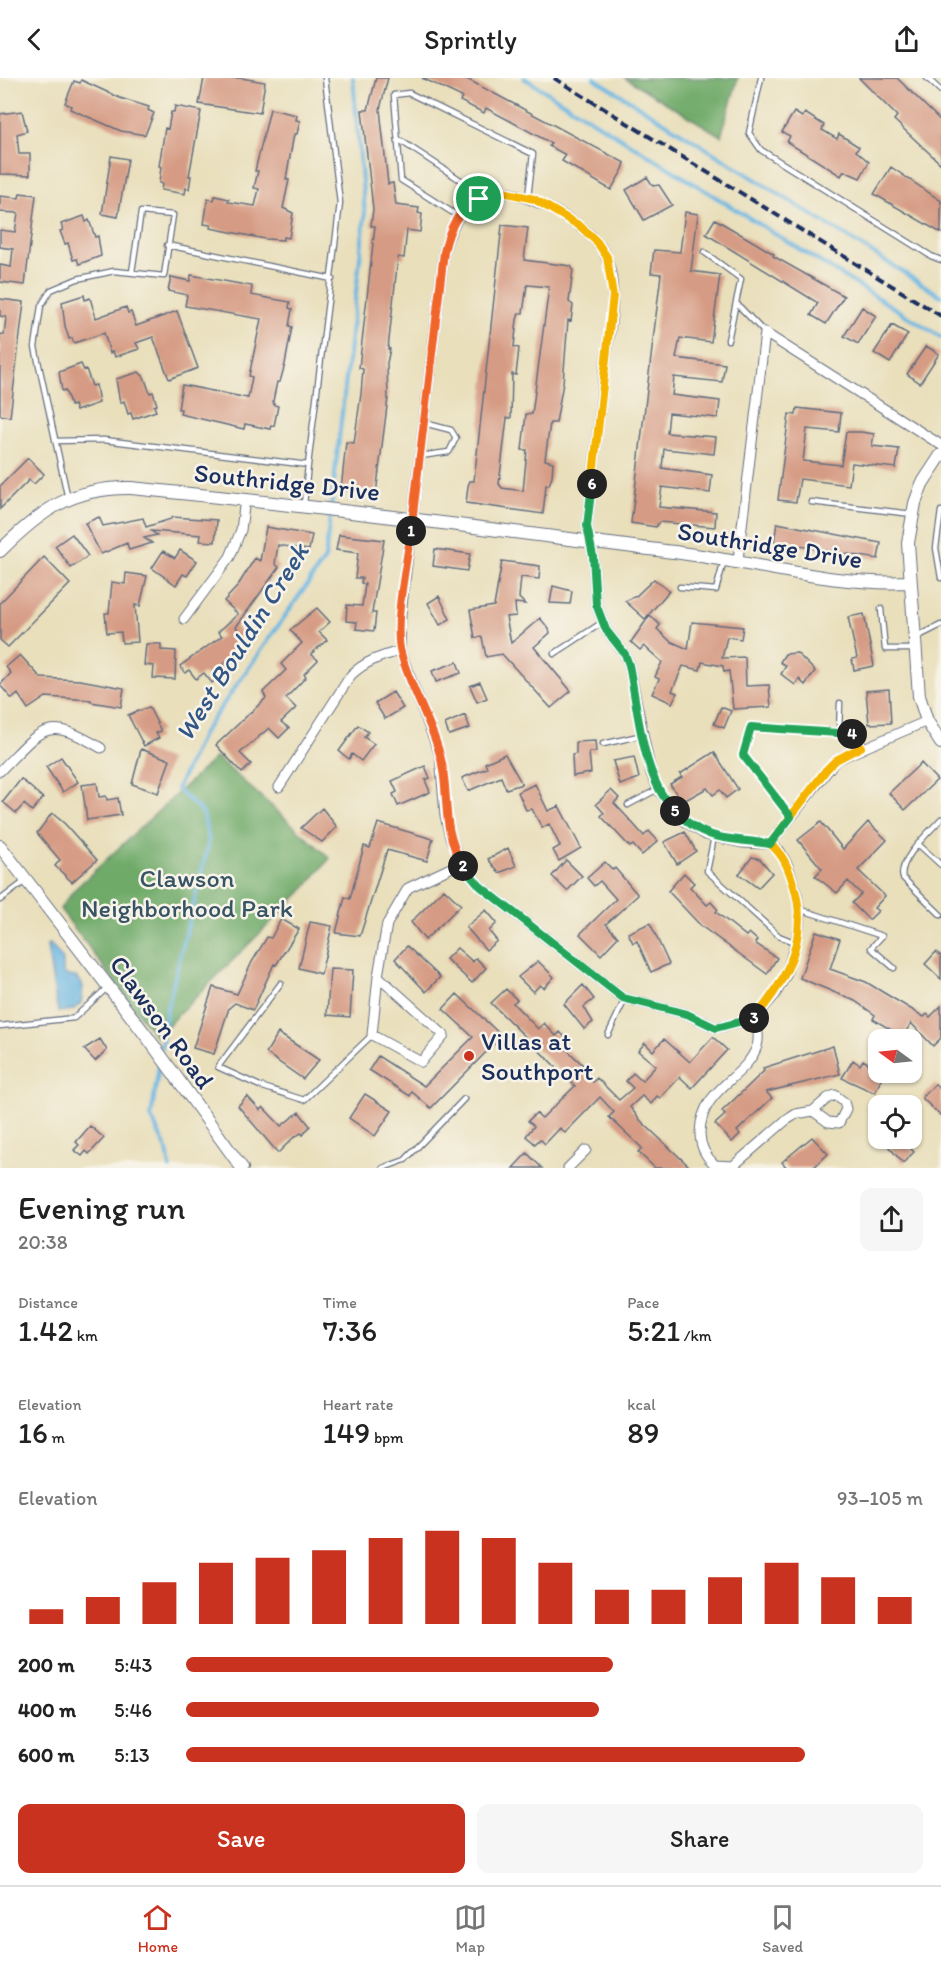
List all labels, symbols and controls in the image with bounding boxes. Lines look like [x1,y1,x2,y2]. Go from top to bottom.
icon: back [18,23,51,56]
text: Sprintly [424,23,517,56]
icon: share [890,23,923,56]
pin [453,173,504,224]
icon: arrive [462,182,495,215]
street label: Southridge Drive [192,456,382,508]
pin: 6 [577,469,607,499]
text: 6 [588,474,596,493]
street label: Southridge Drive [675,515,865,575]
pin: 1 [396,516,426,546]
text: 1 [407,521,415,540]
water label: West Bouldin Creek [167,535,317,747]
pin: 4 [837,719,867,749]
text: 4 [847,724,857,743]
pin: 5 [660,796,690,826]
text: 5 [671,801,679,820]
pin: 2 [448,851,478,881]
text: 2 [459,856,467,875]
park label: Clawson Neighborhood Park [81,862,293,924]
street label: Clawson Road [103,949,221,1095]
pin: 3 [739,1003,769,1033]
text: 3 [750,1008,758,1027]
place label: Villas at Southport [481,1025,593,1087]
north arrow [868,1029,922,1083]
map controls [868,1029,922,1149]
marker: Villas at Southport [462,1049,476,1063]
button: locate [868,1095,922,1149]
text: Evening run [18,1188,185,1227]
button: share [860,1188,923,1251]
text: 20:38 [18,1230,68,1254]
text: Distance [18,1293,78,1312]
text: Time [323,1293,357,1312]
text: Pace [627,1293,659,1312]
text: 1.42 [18,1312,73,1349]
text: 7:36 [323,1312,377,1349]
text: 5:21 [627,1312,680,1349]
text: km [73,1326,98,1345]
text: /km [680,1326,712,1345]
text: Elevation [18,1395,82,1414]
text: Heart rate [323,1395,393,1414]
text: kcal [627,1395,656,1414]
text: 16 [18,1414,48,1451]
text: 149 [323,1414,370,1451]
text: 89 [627,1414,659,1451]
text: m [48,1428,65,1447]
text: bpm [370,1428,404,1447]
text: Elevation [18,1486,97,1510]
text: 93–105 m [837,1486,923,1510]
text: 200 m [18,1653,74,1677]
text: 5:43 [114,1653,152,1677]
text: 400 m [18,1698,76,1722]
text: 5:46 [114,1698,152,1722]
text: 600 m [18,1743,75,1767]
text: 5:13 [114,1743,150,1767]
button: Save [18,1804,465,1873]
button: Share [477,1804,923,1873]
tab: Home [138,1901,178,1956]
tab: Map [454,1901,487,1956]
tab: Saved [762,1901,803,1956]

